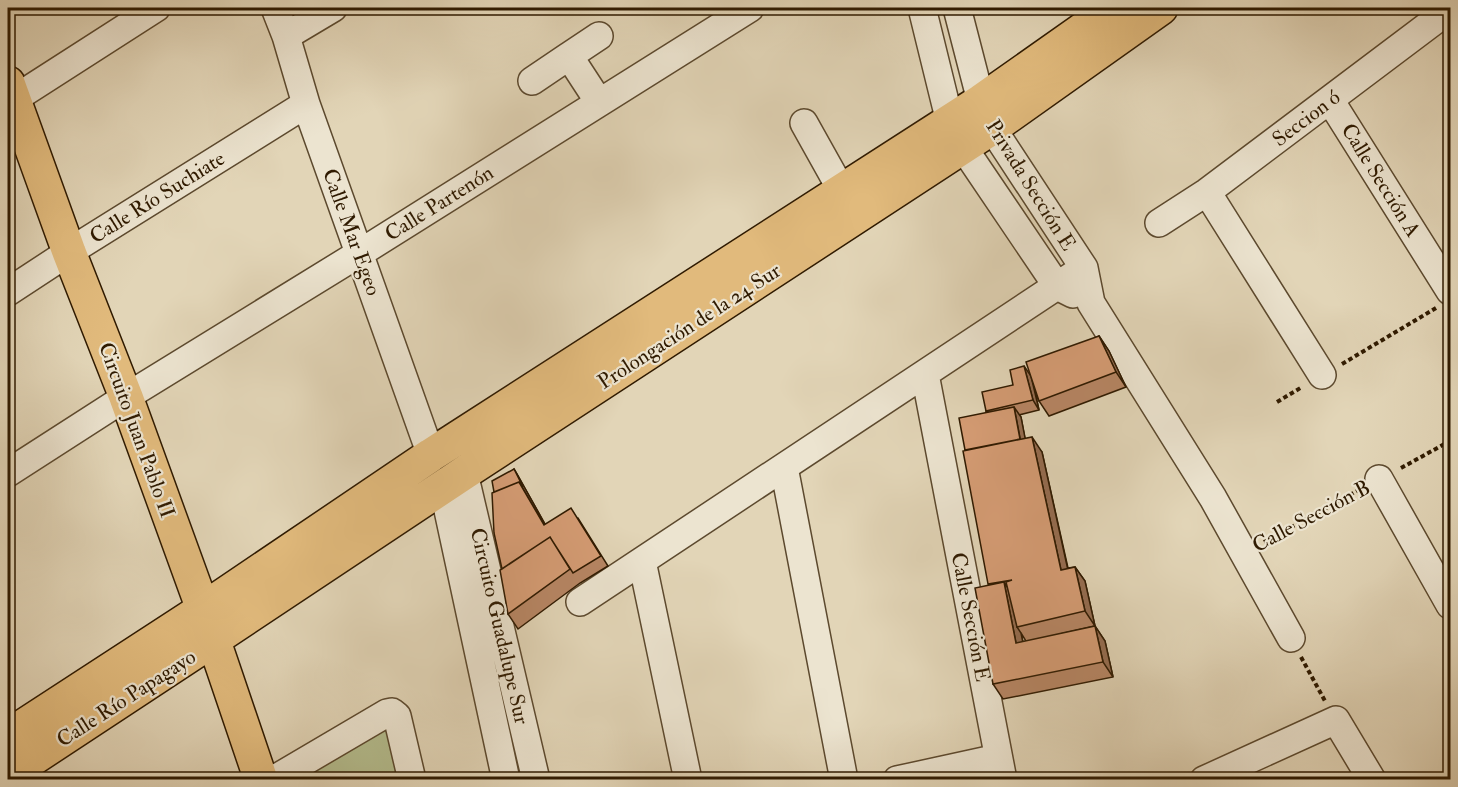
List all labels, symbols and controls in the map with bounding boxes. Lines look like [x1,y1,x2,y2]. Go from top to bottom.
street label: Seccion ó [1267,84,1346,153]
street label: Privada Sección E [979,115,1082,256]
street label: Calle Sección A [1335,118,1426,242]
street label: Calle Río Suchiate [85,145,230,250]
street label: Calle Partenón [380,159,499,248]
street label: Calle Mar Egeo [316,165,387,299]
street label: Prolongación de la 24 Sur [593,257,786,396]
street label: Circuito Juan Pablo II [92,339,181,522]
street label: Calle Sección B [1248,474,1375,559]
street label: Circuito Guadalupe Sur [464,525,535,727]
street label: Calle Sección E [945,550,996,684]
street label: Calle Río Papagayo [52,643,201,753]

